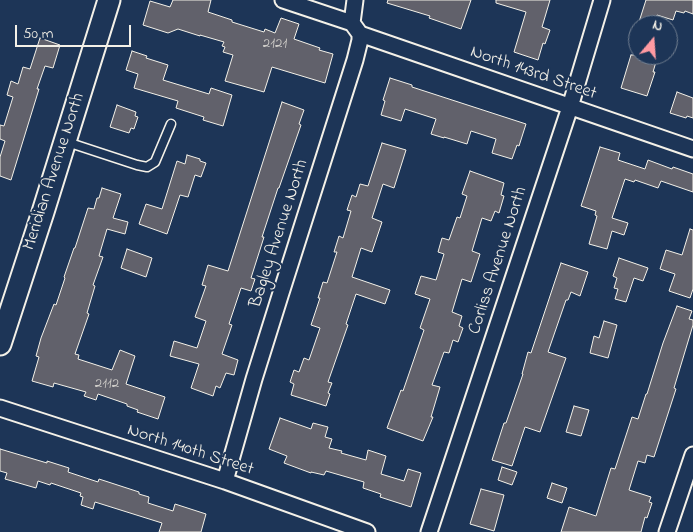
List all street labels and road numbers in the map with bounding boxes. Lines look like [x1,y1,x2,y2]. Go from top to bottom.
street label: North 143rd Street [467,42,599,106]
street label: Meridian Avenue North [19,91,91,253]
street label: Bagley Avenue North [246,157,314,311]
street label: Corliss Avenue North [465,184,533,338]
street label: North 140th Street [124,420,256,482]

